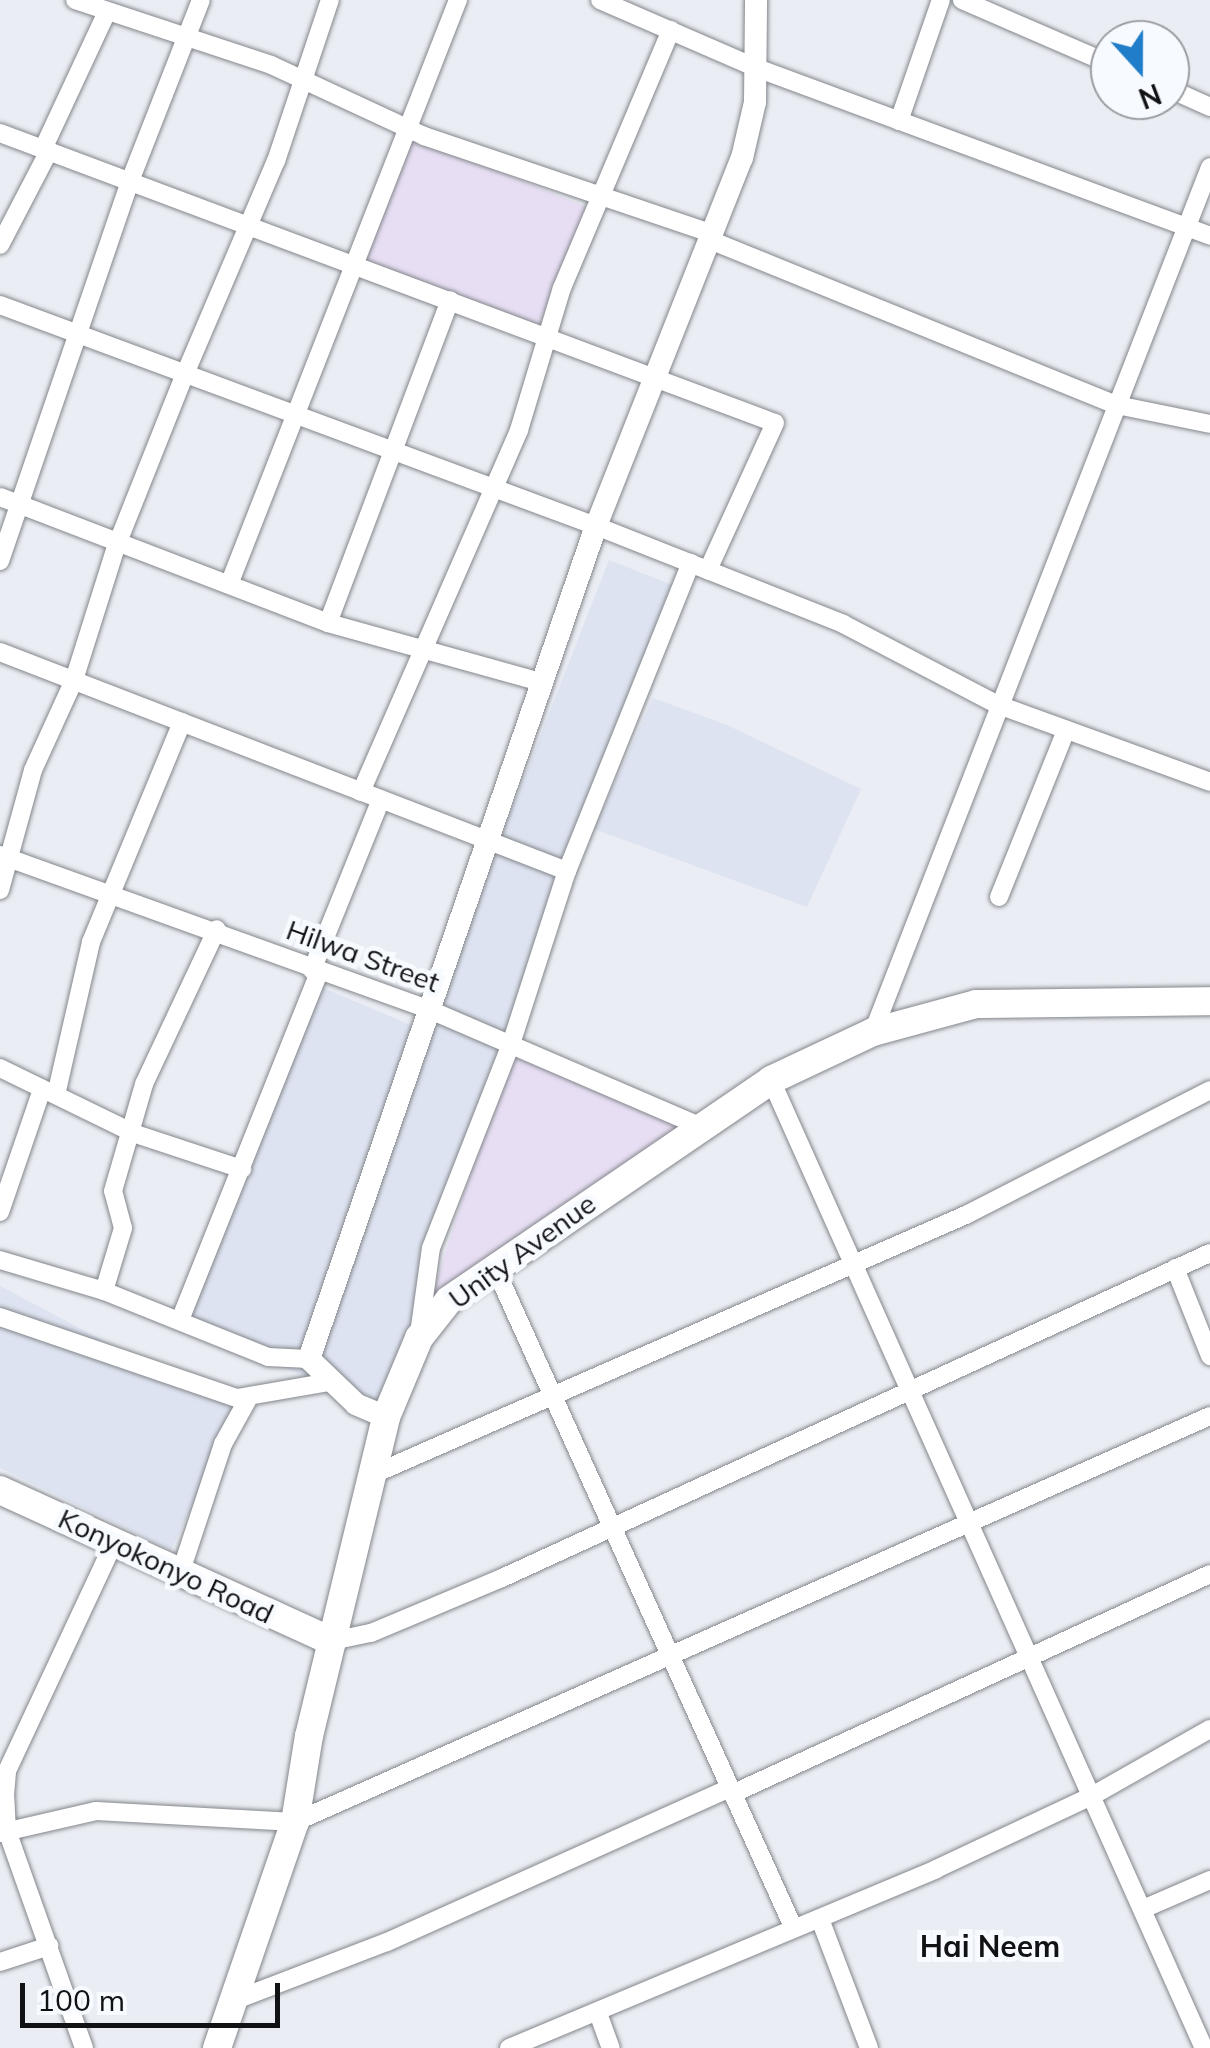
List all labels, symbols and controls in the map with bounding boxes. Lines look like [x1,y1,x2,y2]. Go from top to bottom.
north arrow [1090,20,1190,120]
text: N [1134,76,1166,117]
street label: Hilwa Street [282,913,444,999]
street label: Unity Avenue [442,1187,602,1315]
street label: Konyokonyo Road [53,1501,279,1631]
district label: Hai Neem [920,1928,1060,1964]
scale bar [25,1963,285,2025]
text: 100 m [37,1981,125,2019]

